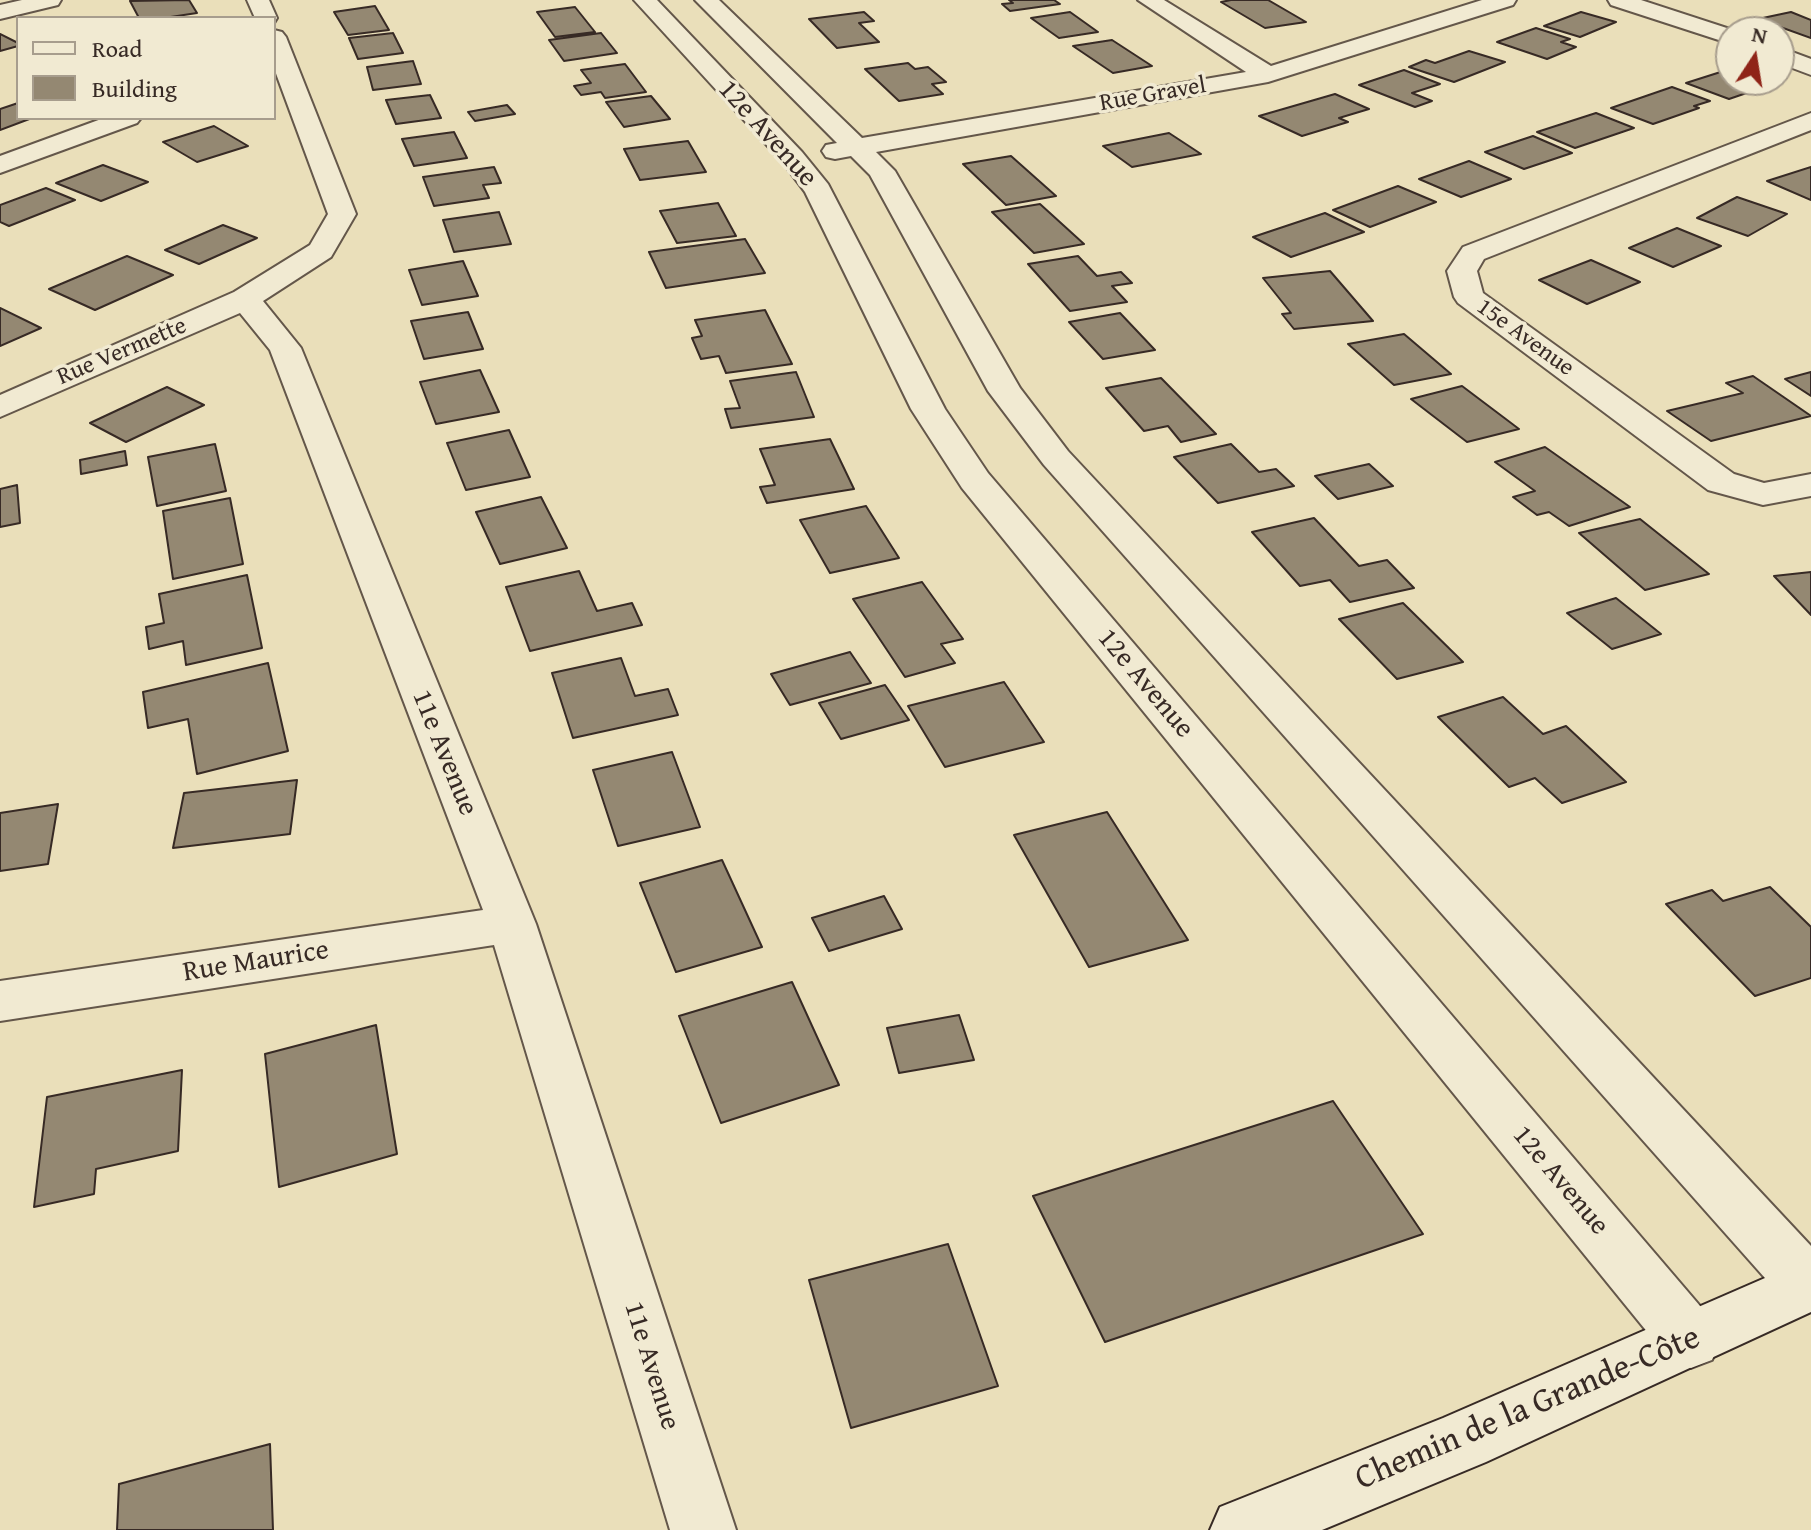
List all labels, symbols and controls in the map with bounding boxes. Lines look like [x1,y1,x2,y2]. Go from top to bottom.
legend [16,16,276,120]
north arrow [1715,16,1795,96]
text: N [1749,17,1770,52]
text: Road [92,31,142,66]
text: Building [92,71,177,106]
street label: Rue Gravel [1098,71,1208,119]
street label: 12e Avenue [710,74,824,194]
street label: 15e Avenue [1471,293,1579,383]
street label: Rue Vermette [53,312,191,392]
street label: 12e Avenue [1090,623,1200,745]
street label: 11e Avenue [404,685,484,821]
street label: Rue Maurice [181,934,331,990]
street label: 12e Avenue [1505,1120,1615,1242]
street label: 11e Avenue [616,1298,686,1434]
street label: Chemin de la Grande-Côte [1349,1318,1707,1500]

